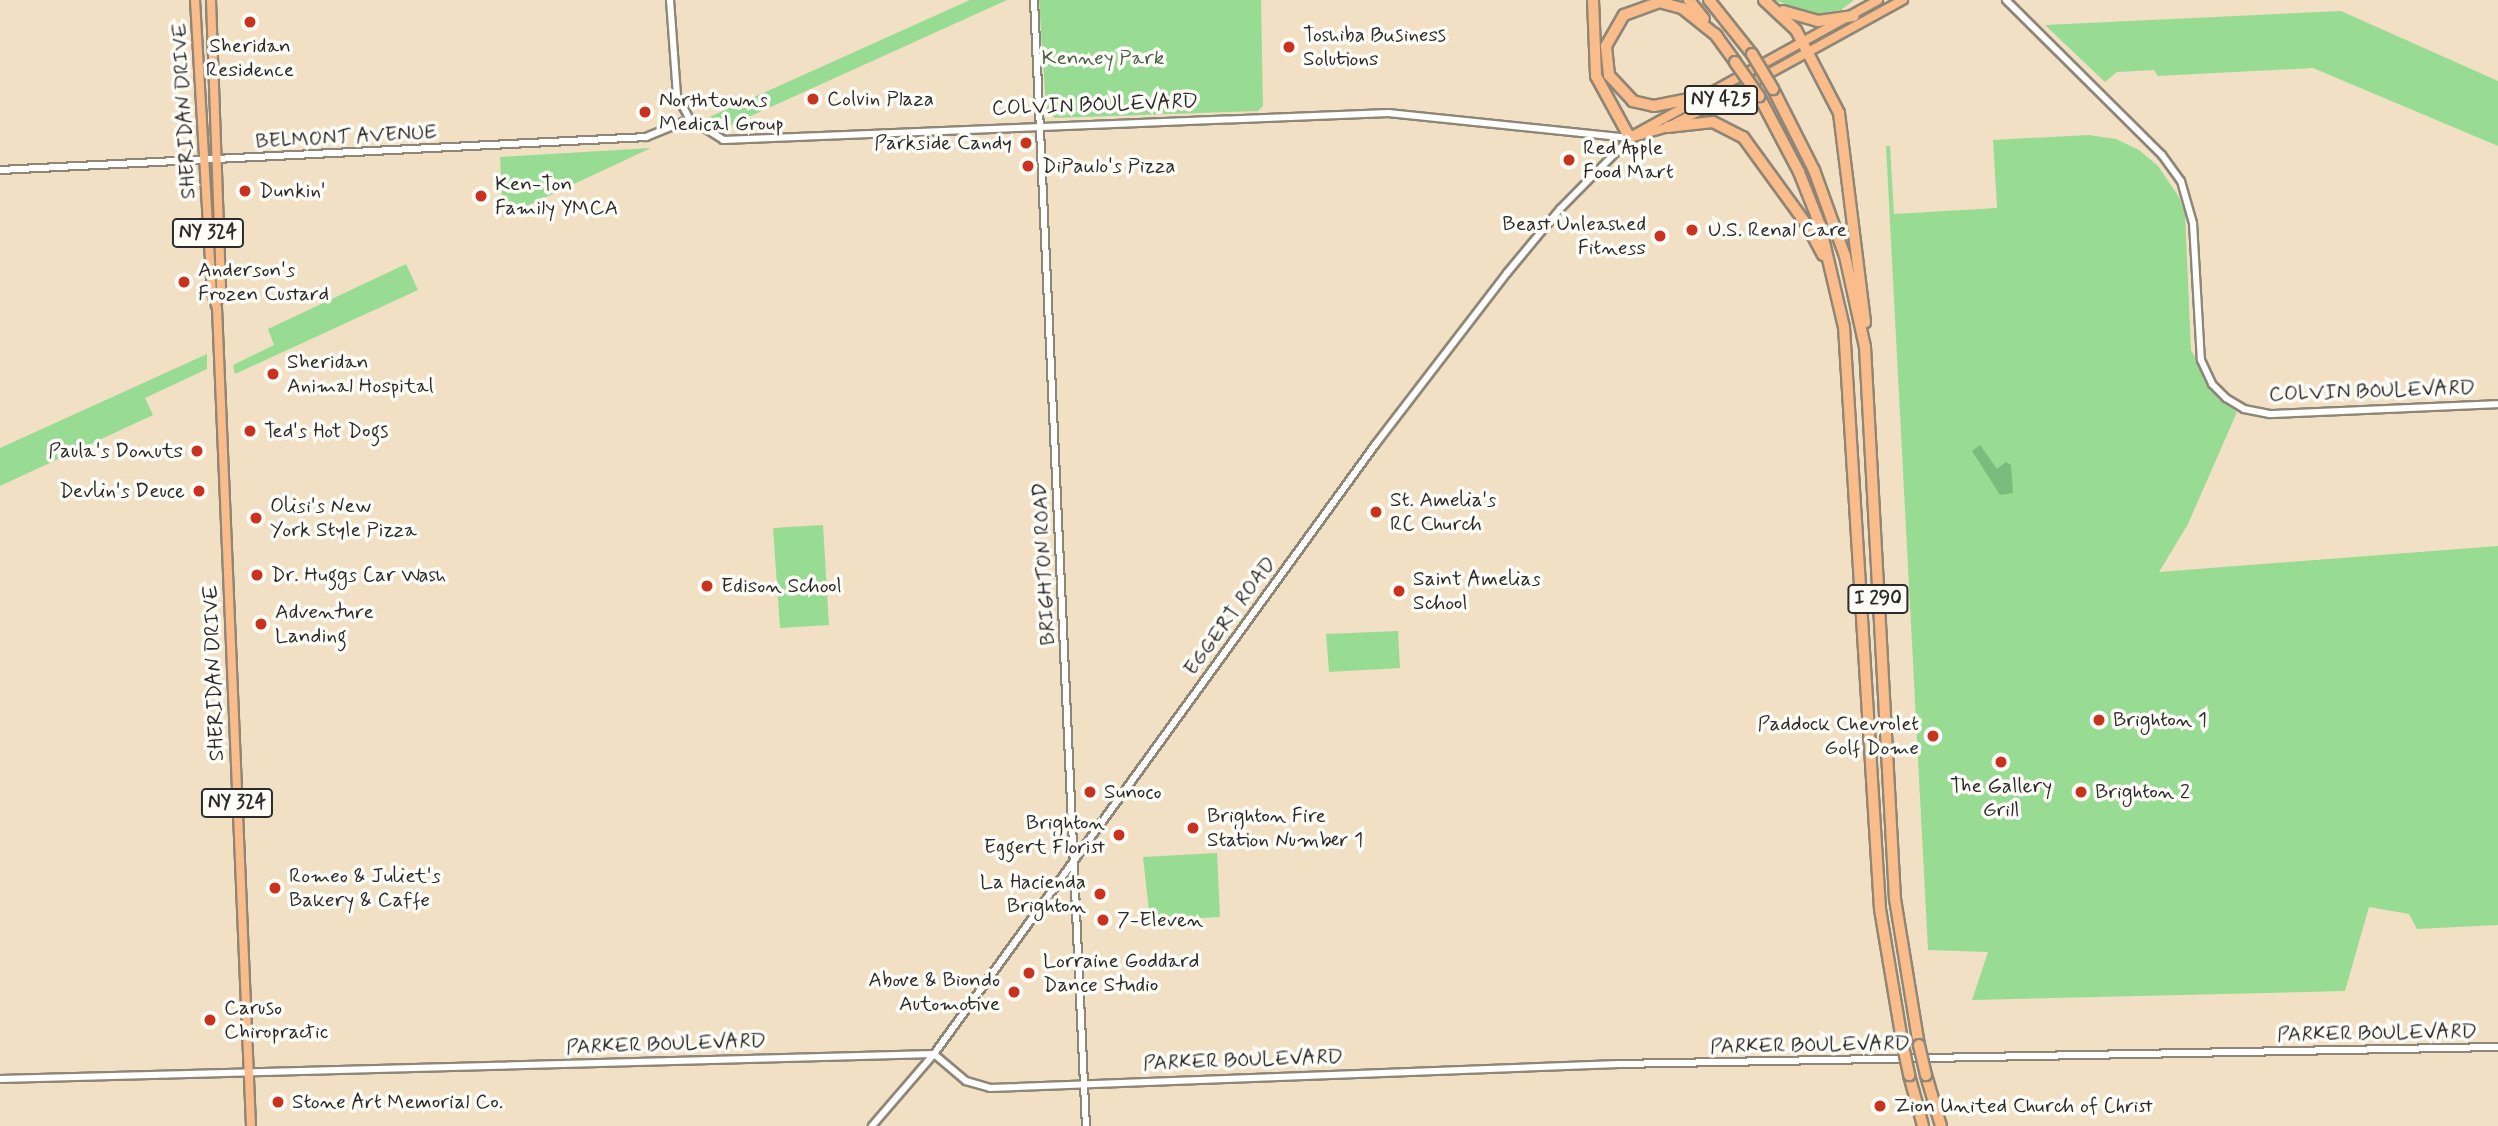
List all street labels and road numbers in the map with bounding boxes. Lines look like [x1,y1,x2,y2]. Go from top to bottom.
street label: SHERIDAN DRIVE [167,22,201,200]
road number: NY 425 [1682,85,1760,116]
street label: COLVIN BOULEVARD [992,89,1198,121]
street label: BELMONT AVENUE [254,120,438,154]
road number: NY 324 [171,218,245,248]
street label: COLVIN BOULEVARD [2269,375,2475,407]
street label: BRIGHTON ROAD [1027,481,1061,647]
street label: EGGERT ROAD [1179,552,1281,680]
street label: SHERIDAN DRIVE [198,584,230,762]
road number: I 290 [1846,584,1910,614]
road number: NY 324 [200,788,274,818]
street label: PARKER BOULEVARD [2278,1019,2476,1047]
street label: PARKER BOULEVARD [566,1028,766,1060]
street label: PARKER BOULEVARD [1711,1031,1909,1059]
street label: PARKER BOULEVARD [1143,1044,1343,1076]

